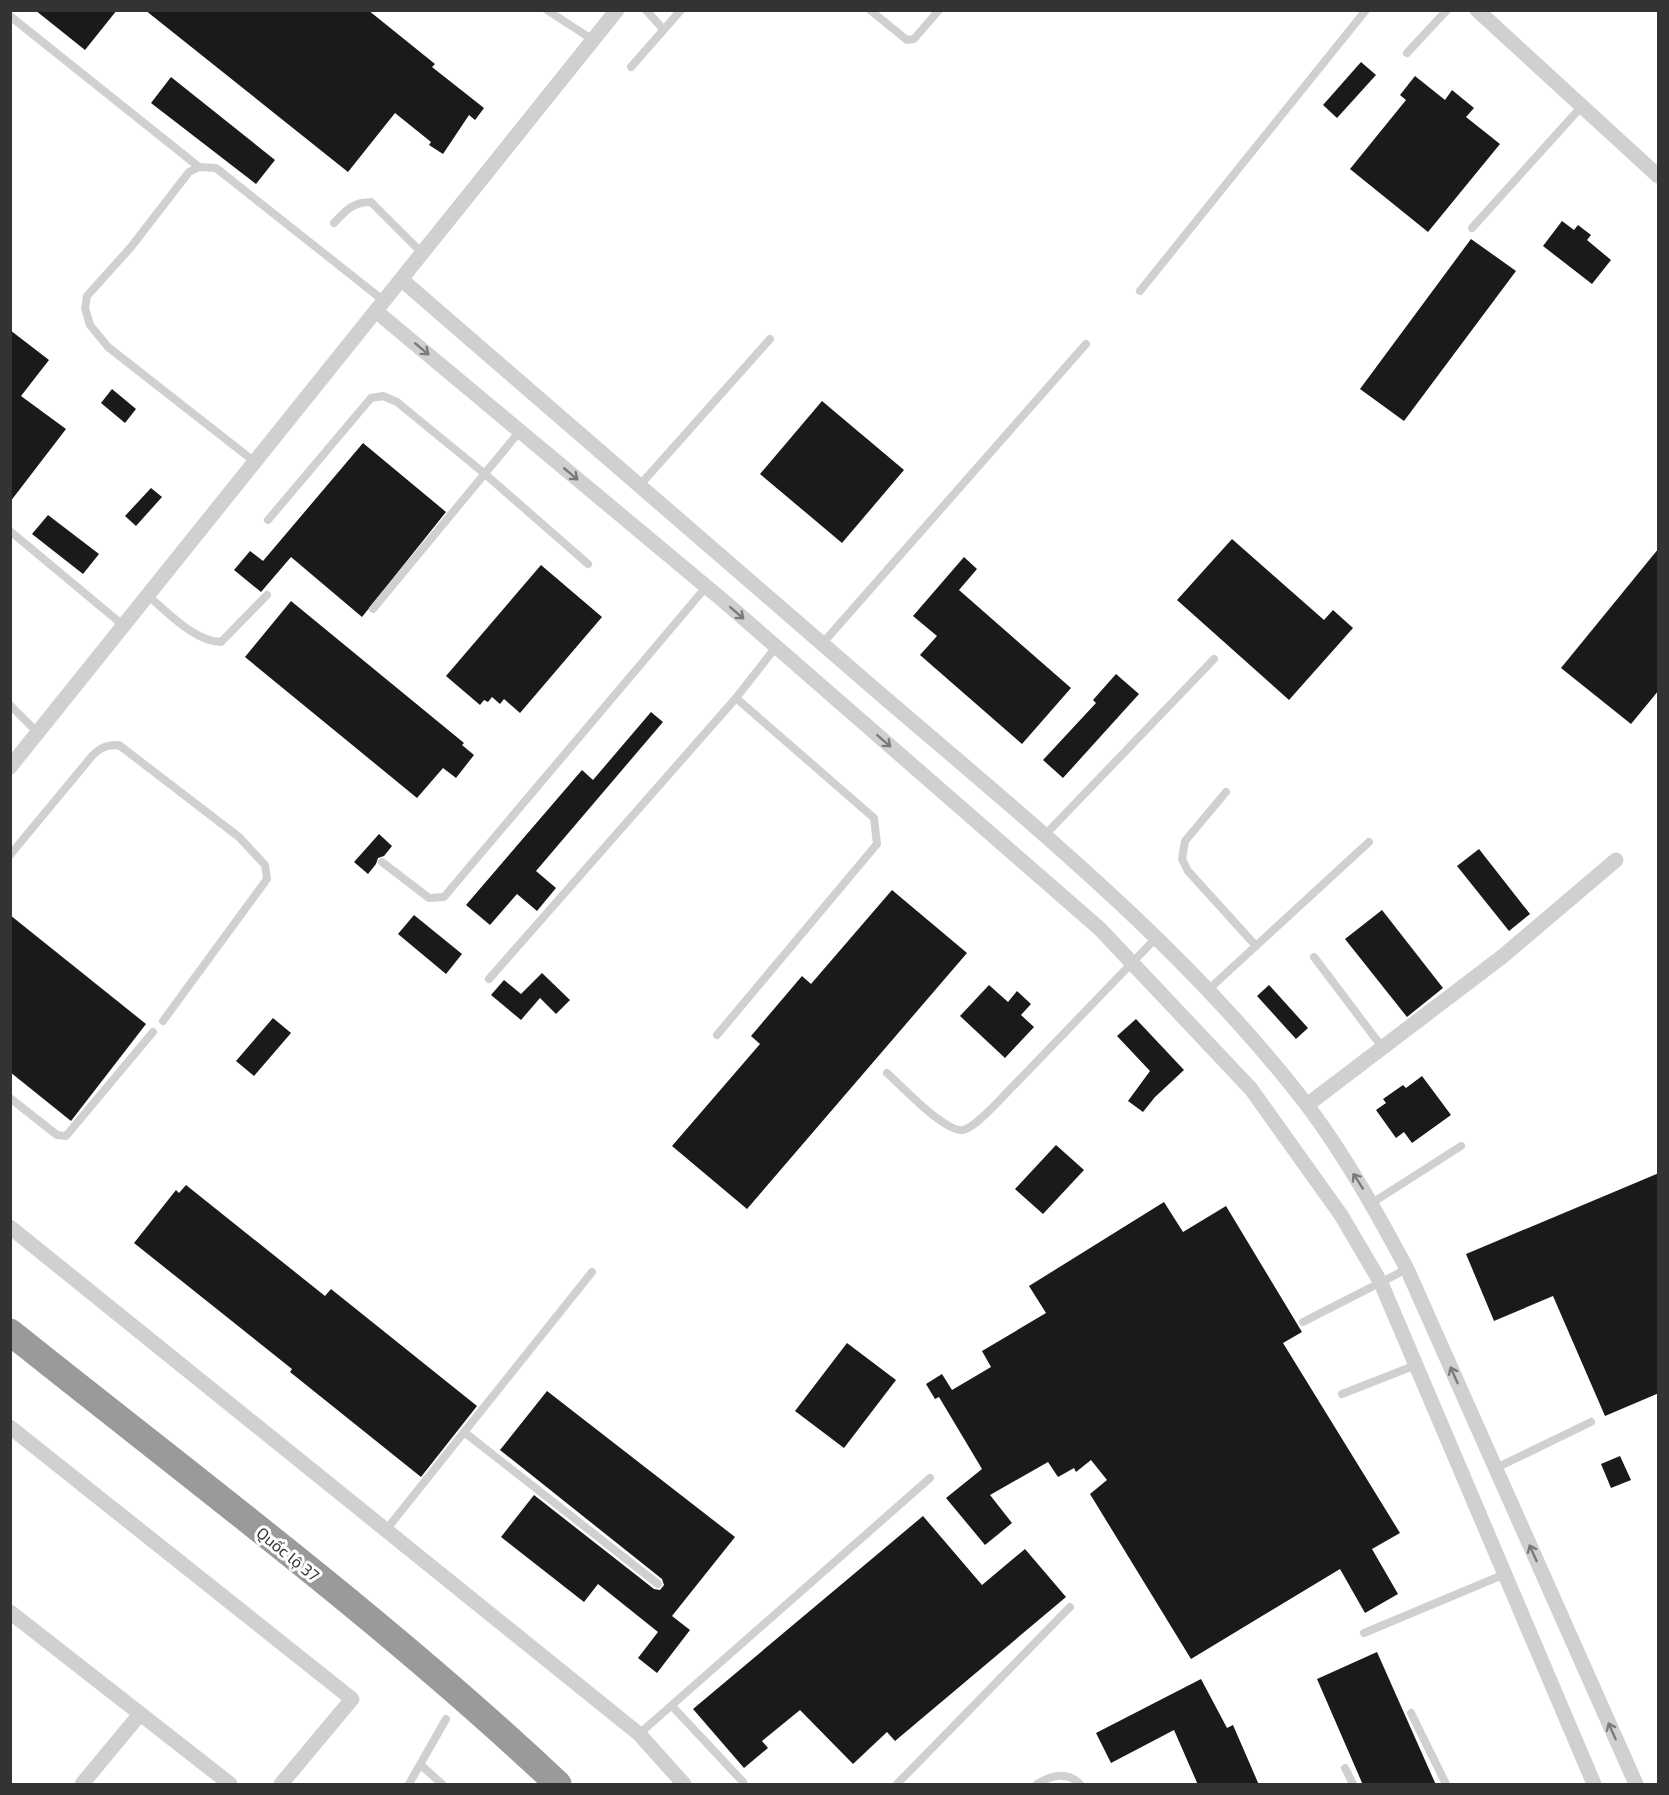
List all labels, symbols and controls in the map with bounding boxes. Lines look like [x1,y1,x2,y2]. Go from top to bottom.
one-way arrow [414,342,429,356]
one-way arrow [563,467,578,481]
one-way arrow [729,606,744,620]
one-way arrow [876,734,891,748]
one-way arrow [1352,1173,1364,1190]
one-way arrow [1448,1366,1459,1384]
street label: Quốc lộ 37 [253,1523,323,1585]
one-way arrow [1527,1544,1538,1562]
one-way arrow [1606,1722,1617,1741]

